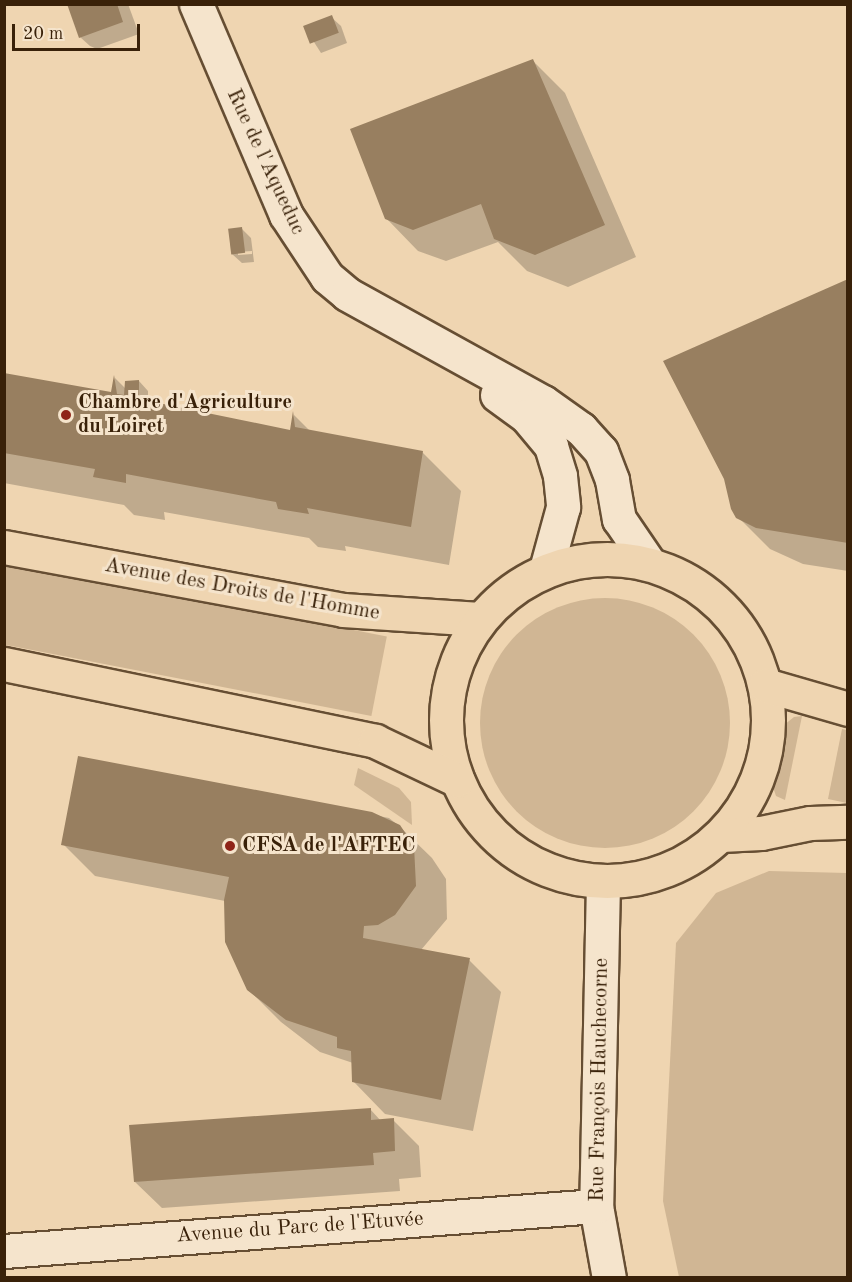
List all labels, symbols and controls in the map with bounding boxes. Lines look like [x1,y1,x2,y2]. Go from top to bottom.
scale bar [15,12,142,50]
text: 20 m [23,25,63,43]
street label: Rue de l'Aqueduc [220,85,310,239]
place label: Chambre d'Agriculture du Loiret [78,390,292,440]
marker: Chambre d'Agriculture du Loiret [59,408,73,422]
street label: Avenue des Droits de l'Homme [103,553,381,627]
place label: CFSA de l'AFTEC [242,833,415,859]
marker: CFSA de l'AFTEC [223,839,237,853]
street label: Rue François Hauchecorne [585,958,615,1202]
street label: Avenue du Parc de l'Etuvée [176,1207,424,1249]

